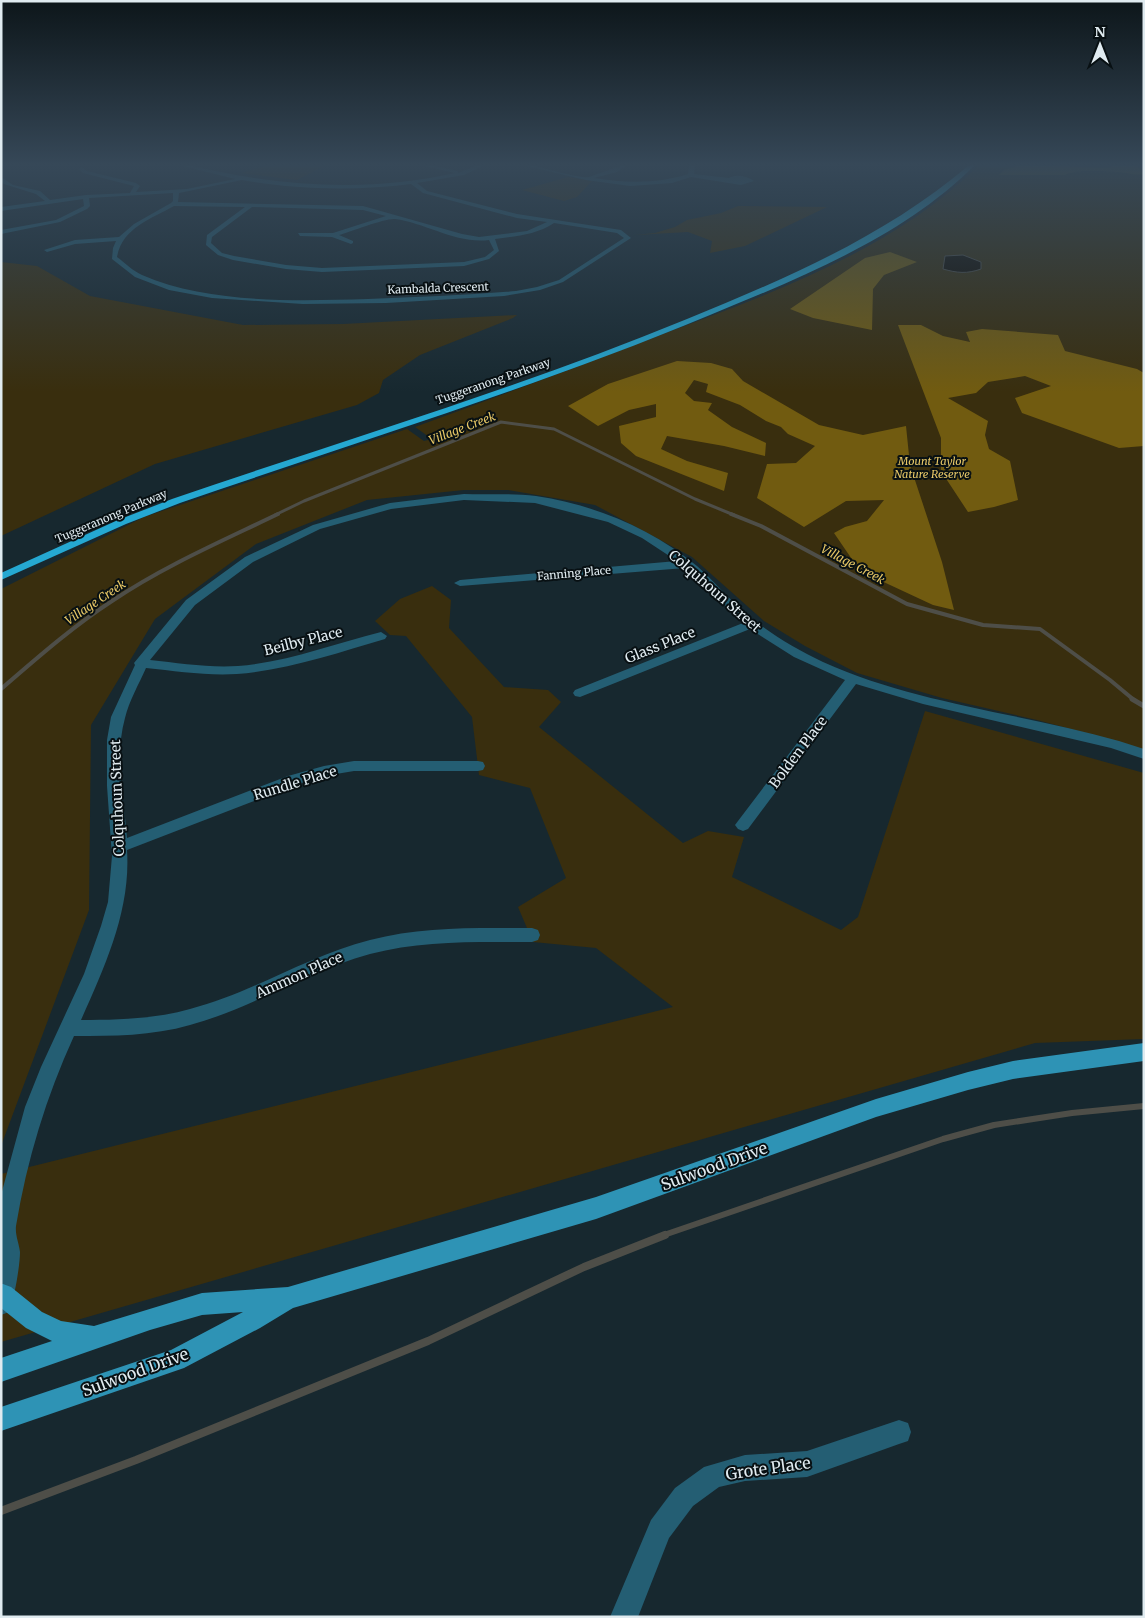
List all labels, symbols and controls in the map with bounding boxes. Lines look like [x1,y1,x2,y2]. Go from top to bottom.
north arrow [1075,20,1125,70]
text: N [1094,23,1106,41]
street label: Kambalda Crescent [387,279,490,297]
street label: Tuggeranong Parkway [434,355,553,407]
water label: Village Creek [427,408,498,448]
park label: Mount Taylor Nature Reserve [894,454,970,481]
street label: Tuggeranong Parkway [53,486,170,546]
water label: Village Creek [818,541,888,587]
street label: Colquhoun Street [665,546,765,637]
street label: Fanning Place [536,563,612,583]
water label: Village Creek [62,576,129,628]
street label: Beilby Place [262,623,344,659]
street label: Glass Place [622,623,698,667]
street label: Bolden Place [765,712,831,792]
street label: Colquhoun Street [106,739,128,857]
street label: Rundle Place [251,762,339,804]
street label: Ammon Place [252,948,345,1003]
street label: Sulwood Drive [658,1137,770,1195]
street label: Sulwood Drive [79,1343,191,1401]
street label: Grote Place [724,1452,812,1484]

